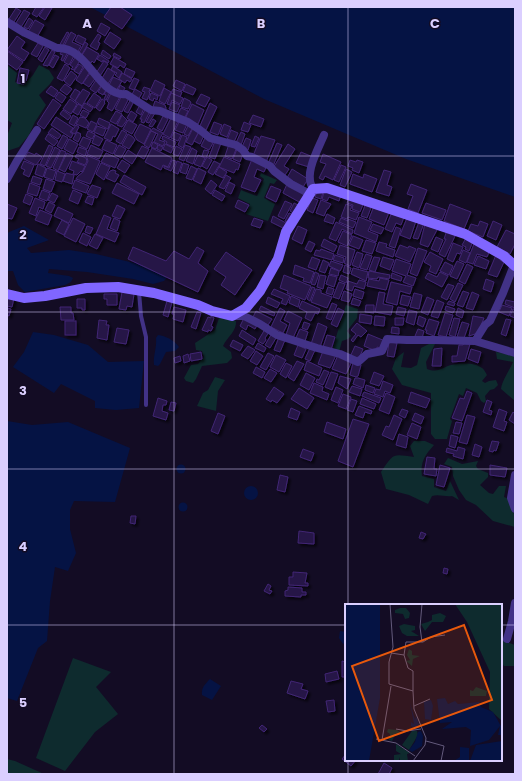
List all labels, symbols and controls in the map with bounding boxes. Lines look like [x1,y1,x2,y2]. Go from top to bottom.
text: A [82,14,92,33]
text: B [257,14,266,33]
text: C [430,14,440,33]
text: 1 [21,69,25,88]
text: 2 [19,225,27,244]
text: 3 [19,381,27,400]
text: 4 [19,537,28,556]
inset map [345,604,502,761]
text: 5 [19,693,27,712]

